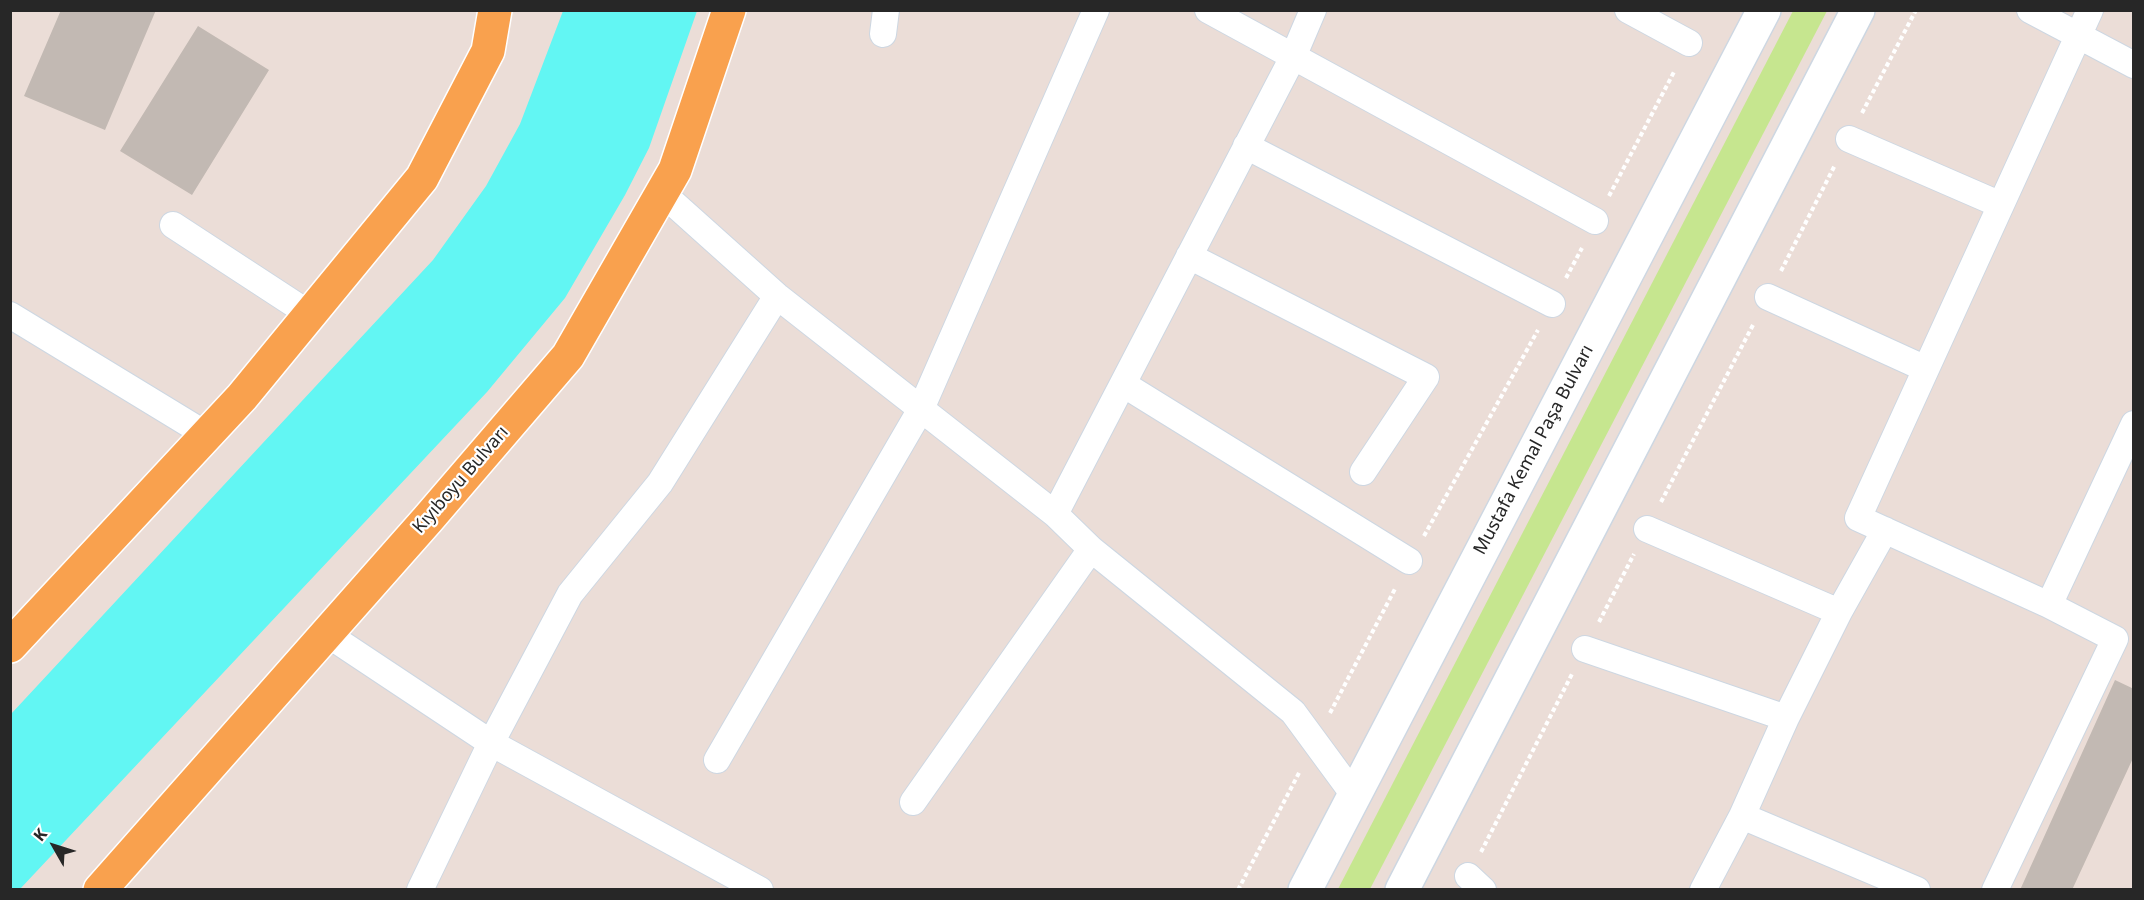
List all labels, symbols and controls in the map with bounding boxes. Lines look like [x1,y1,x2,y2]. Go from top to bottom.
street label: Mustafa Kemal Paşa Bulvarı [1469,341,1599,559]
street label: Kıyıboyu Bulvarı [409,422,513,538]
north arrow [24,816,84,876]
text: K [28,824,52,846]

